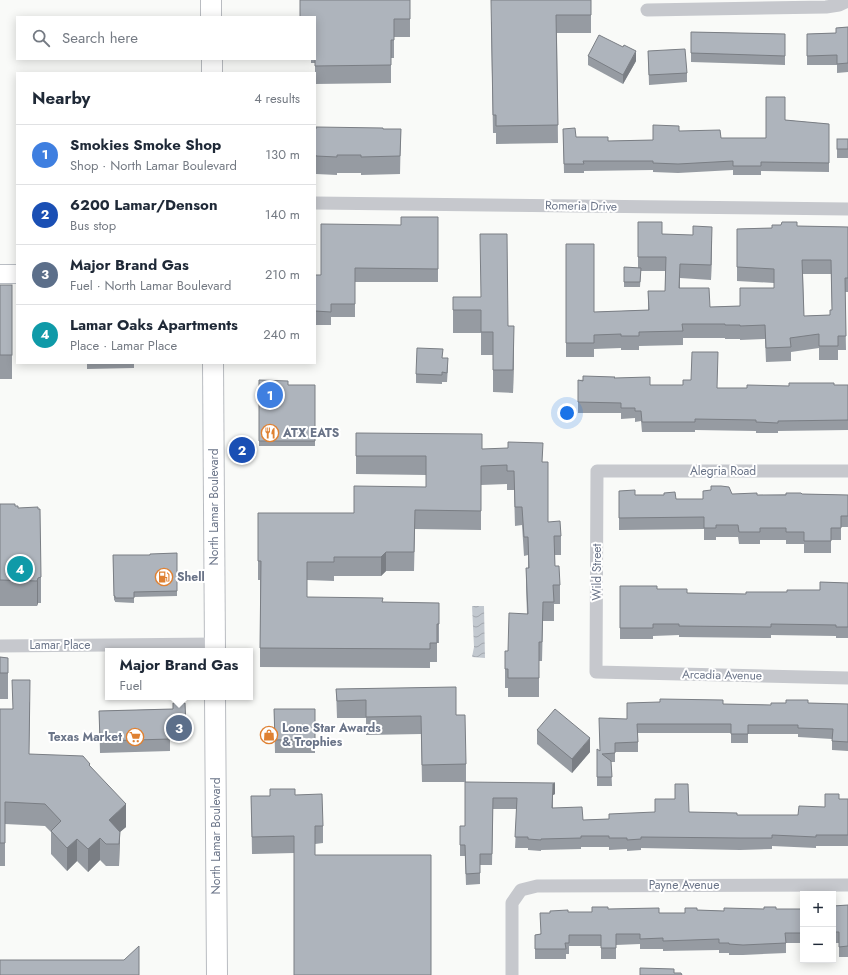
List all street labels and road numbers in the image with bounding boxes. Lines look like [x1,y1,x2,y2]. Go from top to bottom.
street label: Romeria Drive [545,196,617,216]
street label: North Lamar Boulevard [205,448,223,566]
street label: Alegria Road [690,462,756,480]
street label: Wild Street [588,543,606,600]
street label: Lamar Place [29,636,91,654]
street label: Arcadia Avenue [682,665,762,685]
street label: North Lamar Boulevard [207,777,225,895]
street label: Payne Avenue [649,876,719,894]

